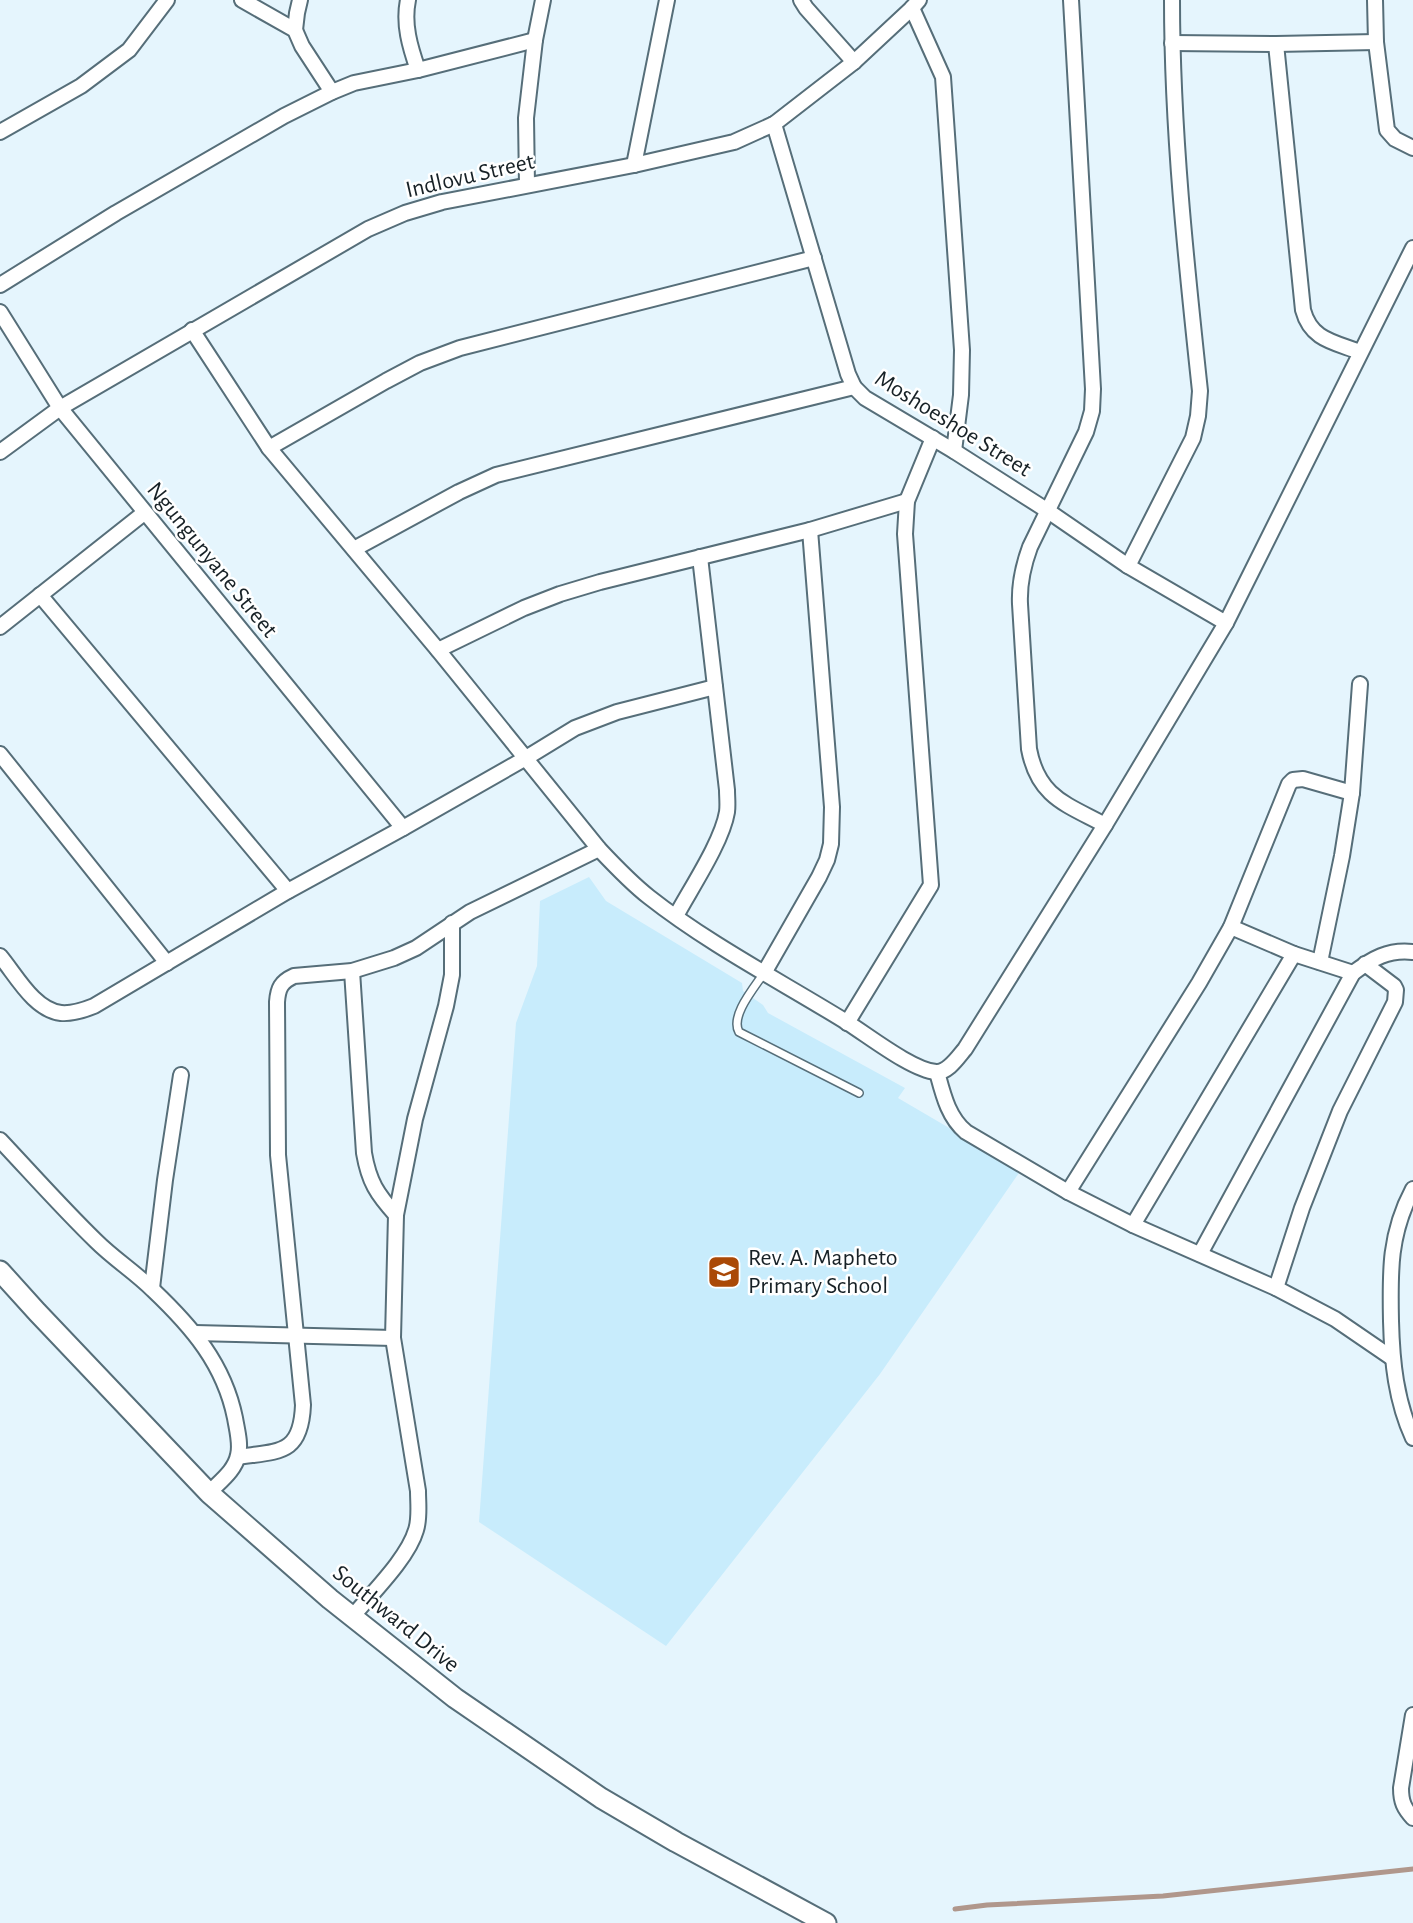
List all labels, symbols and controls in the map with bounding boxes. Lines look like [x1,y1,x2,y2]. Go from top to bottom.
street label: Indlovu Street [403,149,537,202]
street label: Moshoeshoe Street [871,366,1036,482]
street label: Ngungunyane Street [142,478,282,642]
place label: Rev. A. Mapheto Primary School [748,1246,897,1298]
school or university icon: Rev. A. Mapheto Primary School [705,1253,743,1291]
street label: Southward Drive [328,1561,464,1677]

